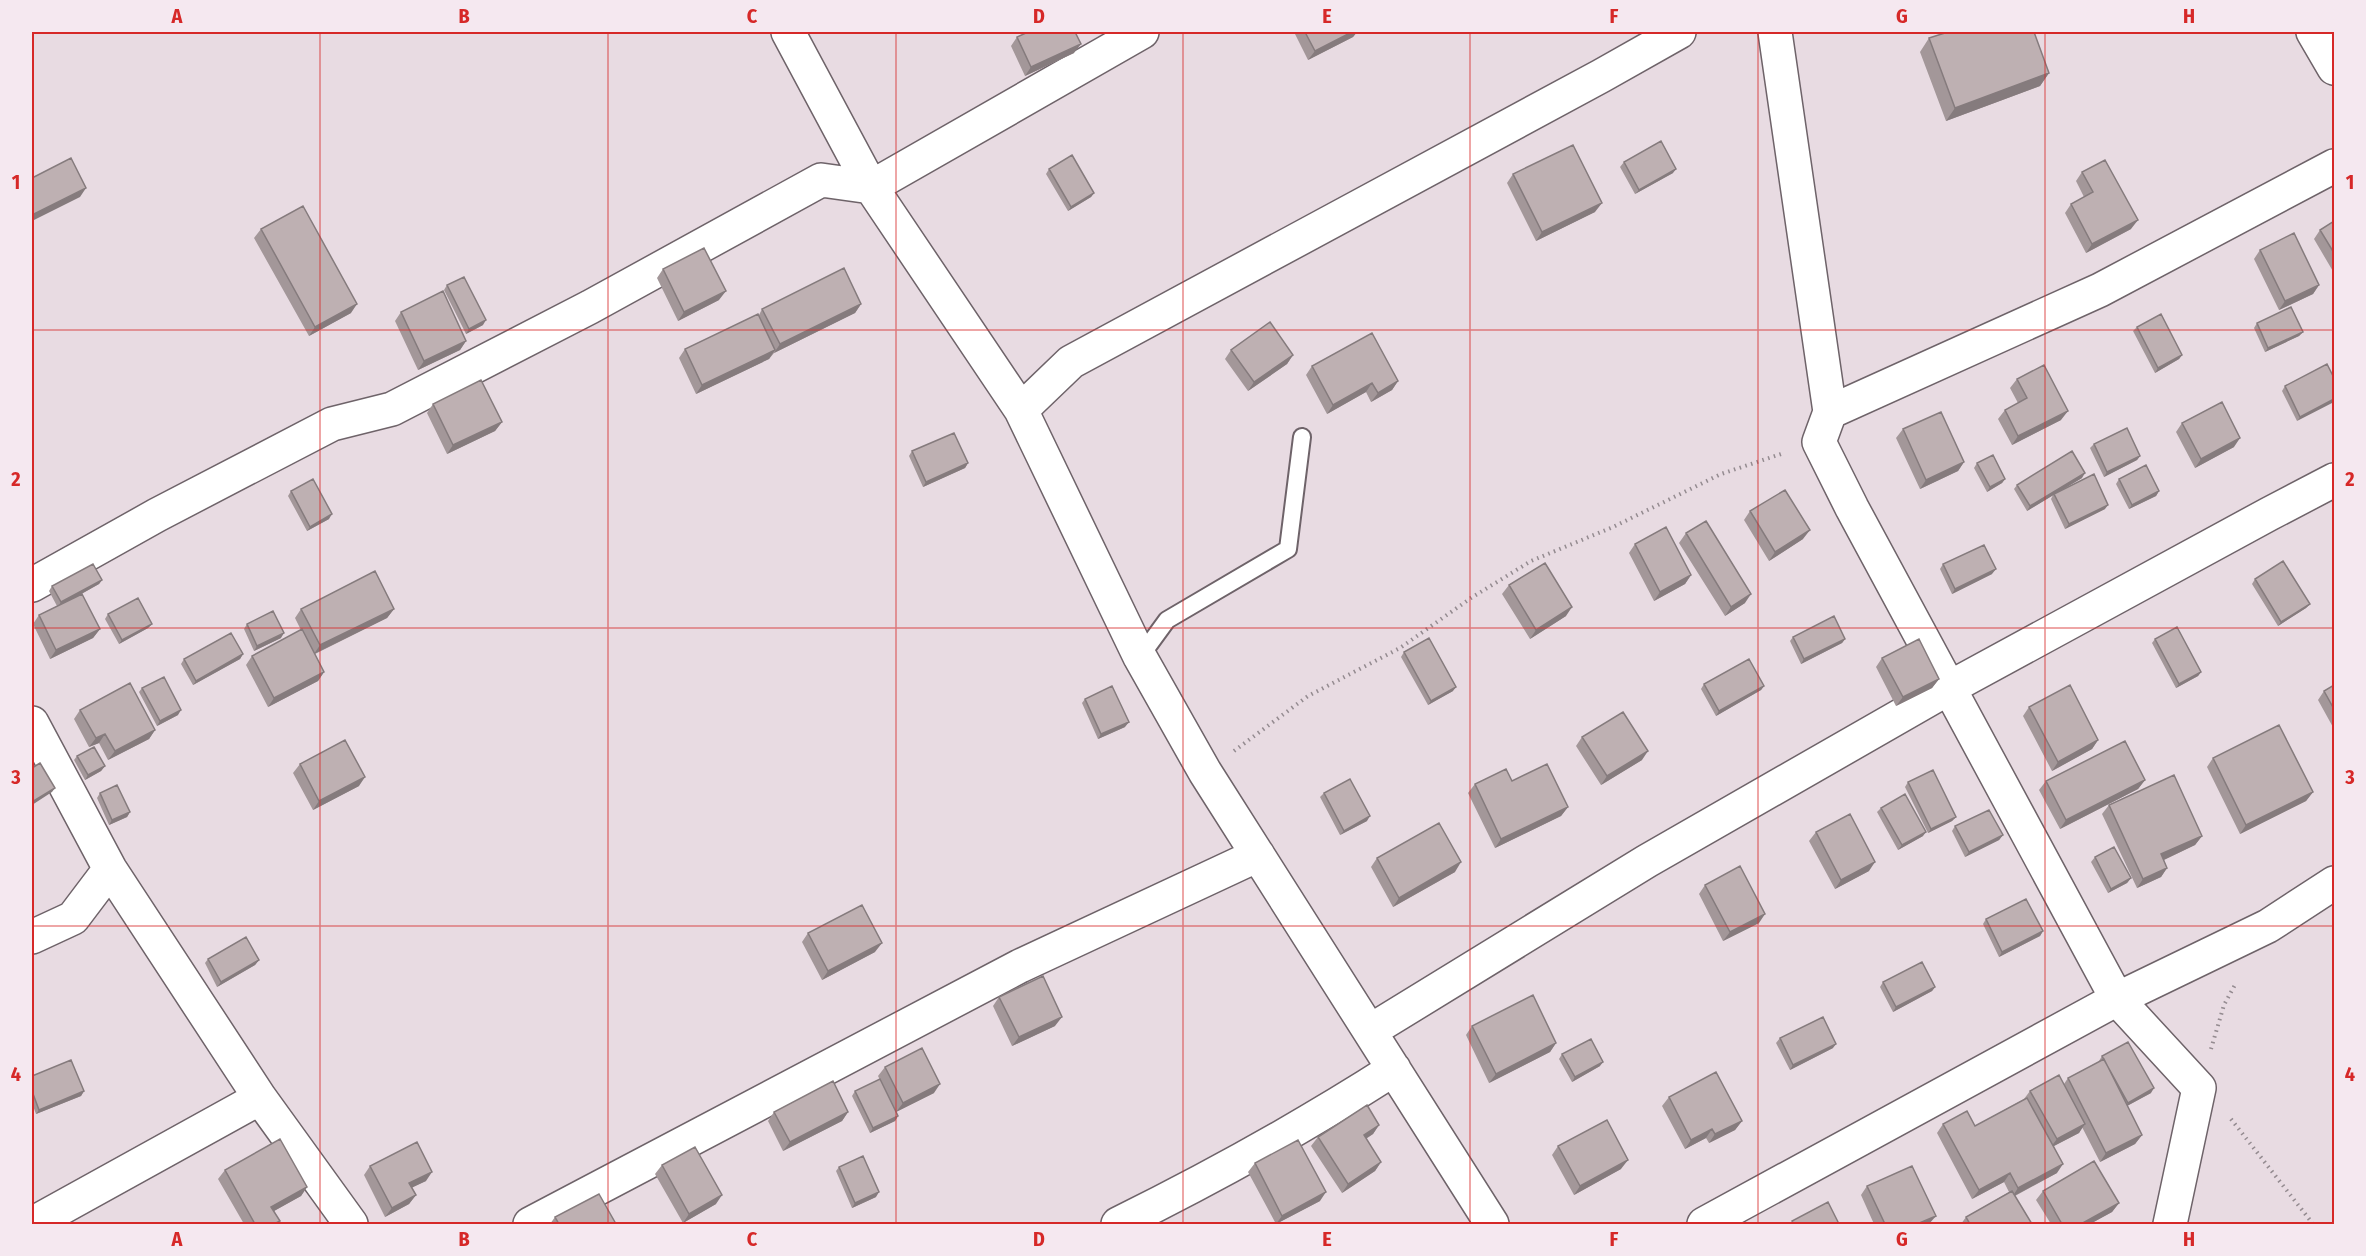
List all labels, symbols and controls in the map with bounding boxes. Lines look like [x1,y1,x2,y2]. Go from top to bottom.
text: A [171,4,184,28]
text: B [458,4,470,28]
text: C [747,4,758,28]
text: D [1033,4,1045,28]
text: E [1322,4,1332,28]
text: F [1610,4,1619,28]
text: G [1896,4,1908,28]
text: H [2183,4,2195,28]
text: 1 [12,170,20,194]
text: 1 [2346,170,2354,194]
text: 2 [10,467,21,491]
text: 2 [2344,467,2355,491]
text: 3 [10,765,21,789]
text: 3 [2344,765,2355,789]
text: 4 [11,1062,21,1086]
text: 4 [2345,1062,2355,1086]
text: A [171,1227,184,1251]
text: B [458,1227,470,1251]
text: C [747,1227,758,1251]
text: D [1033,1227,1045,1251]
text: E [1322,1227,1332,1251]
text: F [1610,1227,1619,1251]
text: G [1896,1227,1908,1251]
text: H [2183,1227,2195,1251]

